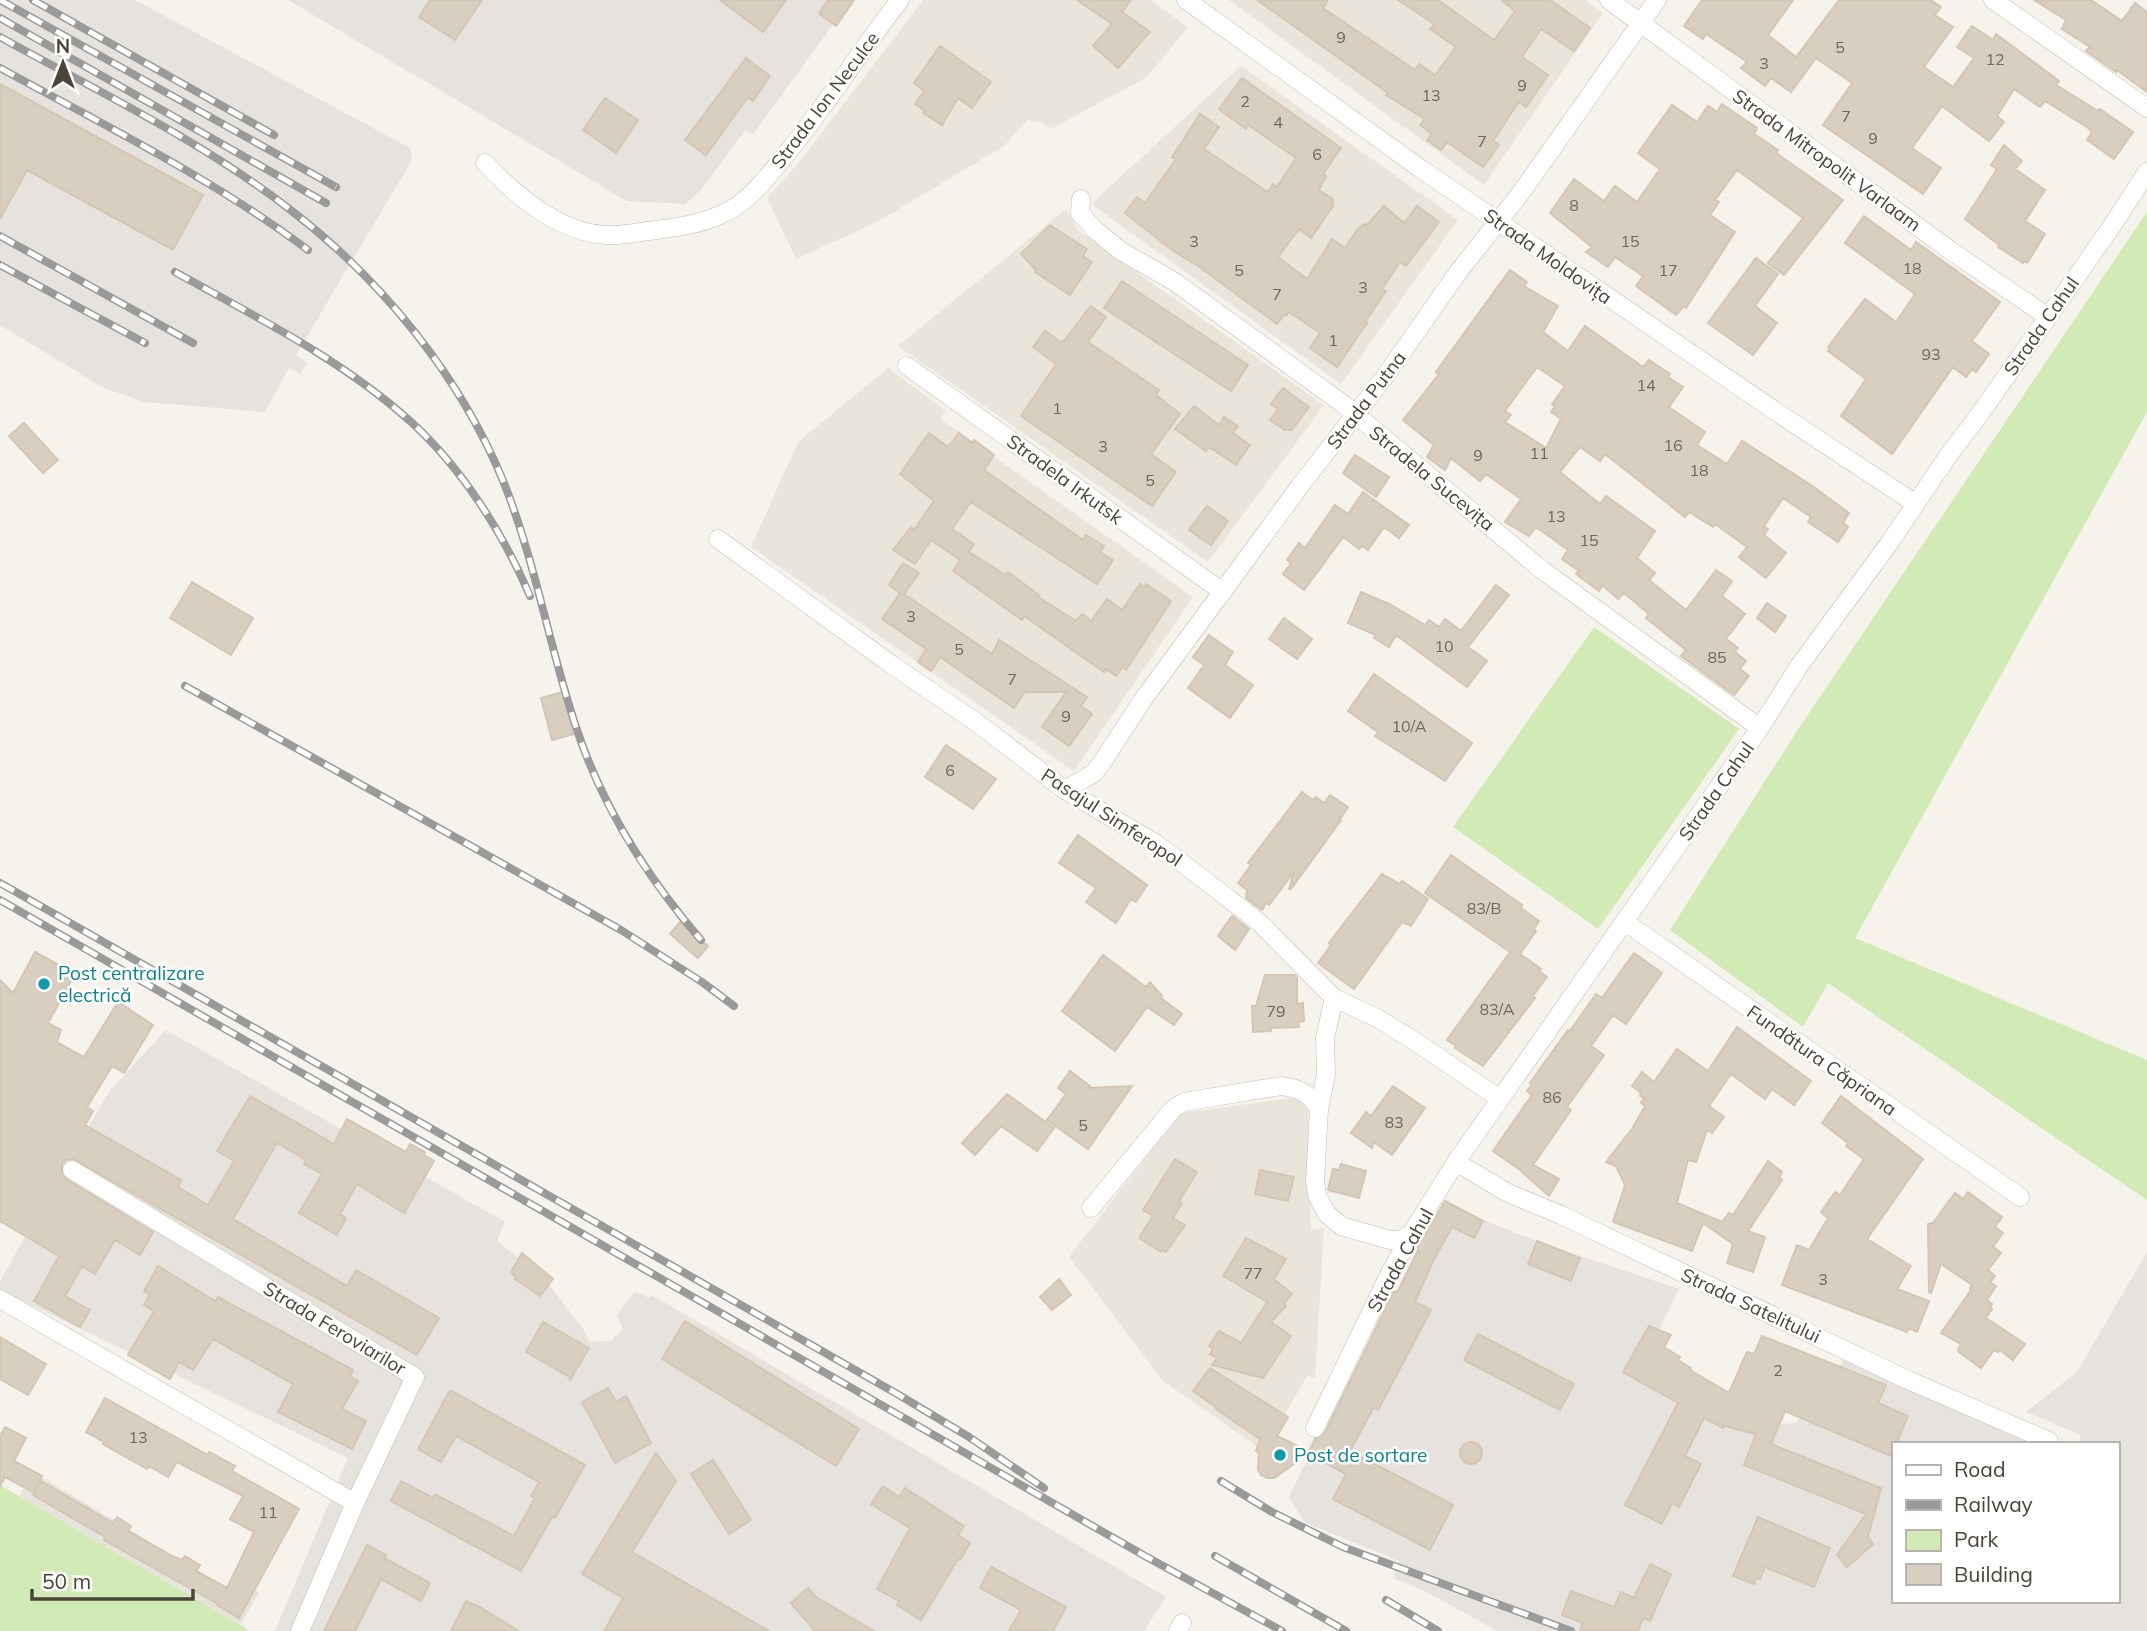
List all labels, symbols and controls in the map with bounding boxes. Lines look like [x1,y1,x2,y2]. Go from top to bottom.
street label: Strada Ion Neculce [766,27,884,173]
house number: 9 [1336,27,1346,47]
north arrow [28,28,98,98]
text: N [56,34,70,58]
house number: 5 [1835,37,1845,57]
house number: 12 [1985,49,2005,69]
house number: 3 [1759,53,1769,73]
house number: 9 [1517,75,1527,95]
street label: Strada Mitropolit Varlaam [1728,84,1926,236]
house number: 13 [1421,85,1441,105]
house number: 2 [1240,91,1250,111]
house number: 7 [1841,106,1851,126]
house number: 4 [1273,112,1283,132]
house number: 9 [1868,128,1878,148]
house number: 7 [1477,131,1487,151]
house number: 6 [1312,144,1322,164]
house number: 8 [1569,195,1579,215]
street label: Strada Moldovița [1479,203,1617,310]
house number: 3 [1189,231,1199,251]
house number: 15 [1620,231,1640,251]
house number: 18 [1902,258,1922,278]
house number: 5 [1234,260,1244,280]
house number: 17 [1658,260,1678,280]
street label: Strada Cahul [1998,272,2084,380]
house number: 3 [1358,277,1368,297]
house number: 7 [1272,284,1282,304]
house number: 1 [1328,330,1338,350]
house number: 93 [1921,344,1941,364]
street label: Strada Putna [1321,346,1411,454]
house number: 14 [1636,375,1656,395]
house number: 1 [1052,398,1062,418]
street label: Stradela Sucevița [1364,420,1499,537]
street label: Stradela Irkutsk [1002,429,1128,529]
house number: 16 [1663,435,1683,455]
house number: 3 [1098,436,1108,456]
house number: 11 [1529,443,1549,463]
house number: 9 [1473,445,1483,465]
house number: 18 [1689,460,1709,480]
house number: 5 [1145,470,1155,490]
house number: 13 [1546,506,1566,526]
house number: 15 [1579,530,1599,550]
house number: 3 [906,606,916,626]
house number: 10 [1434,636,1454,656]
house number: 5 [954,639,964,659]
house number: 85 [1707,647,1727,667]
house number: 7 [1007,669,1017,689]
house number: 9 [1061,706,1071,726]
house number: 10/A [1391,716,1427,736]
street label: Strada Cahul [1673,737,1759,845]
house number: 6 [945,760,955,780]
street label: Pasajul Simferopol [1037,763,1187,871]
house number: 83/B [1467,898,1501,918]
place label: Post centralizare electrică [58,961,205,1007]
marker: Post centralizare electrică [36,976,52,992]
house number: 83/A [1479,999,1515,1019]
street label: Fundătura Căpriana [1743,999,1901,1121]
house number: 79 [1266,1001,1286,1021]
house number: 86 [1542,1087,1562,1107]
house number: 83 [1384,1112,1404,1132]
house number: 5 [1078,1115,1088,1135]
street label: Strada Cahul [1362,1204,1438,1316]
street label: Strada Satelitului [1677,1262,1825,1348]
house number: 77 [1243,1263,1263,1283]
house number: 3 [1818,1269,1828,1289]
street label: Strada Feroviarilor [259,1276,411,1380]
house number: 2 [1773,1360,1783,1380]
house number: 13 [128,1427,148,1447]
legend [1892,1442,2119,1603]
place label: Post de sortare [1294,1443,1427,1467]
marker: Post de sortare [1272,1447,1288,1463]
text: Road [1954,1456,2005,1482]
text: Railway [1954,1491,2033,1517]
house number: 11 [258,1502,278,1522]
text: Park [1954,1526,1998,1552]
scale bar [32,1558,192,1602]
text: Building [1954,1561,2033,1587]
text: 50 m [42,1568,91,1594]

